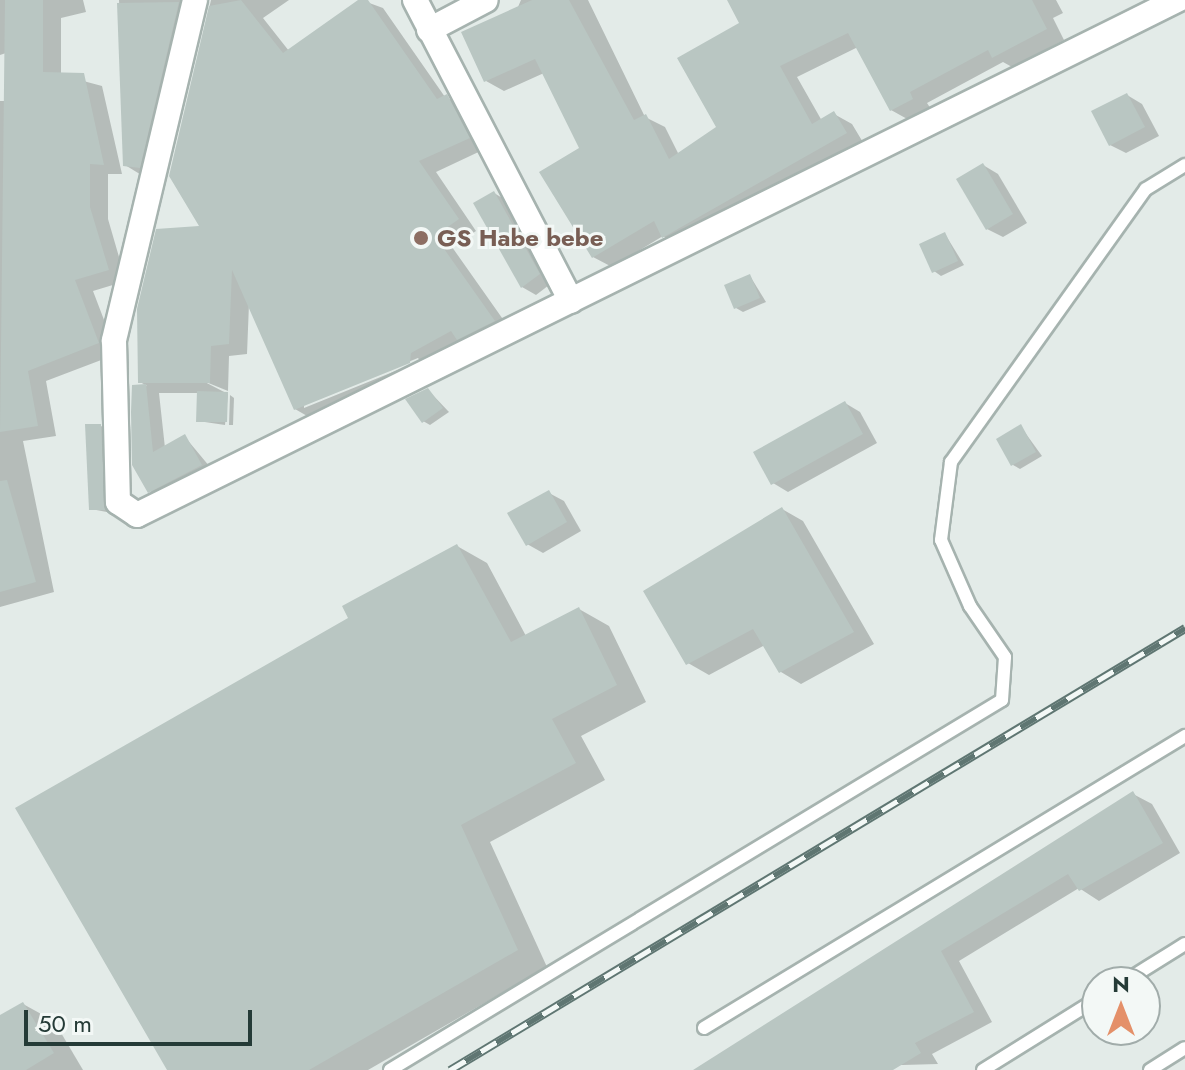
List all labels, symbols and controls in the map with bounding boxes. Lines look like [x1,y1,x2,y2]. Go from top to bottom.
place label: GS Habe bebe [437,224,603,252]
marker: GS Habe bebe [412,229,430,247]
north arrow [1081,966,1161,1046]
text: N [1112,968,1130,1000]
scale bar [28,994,256,1044]
text: 50 m [38,1006,92,1041]

